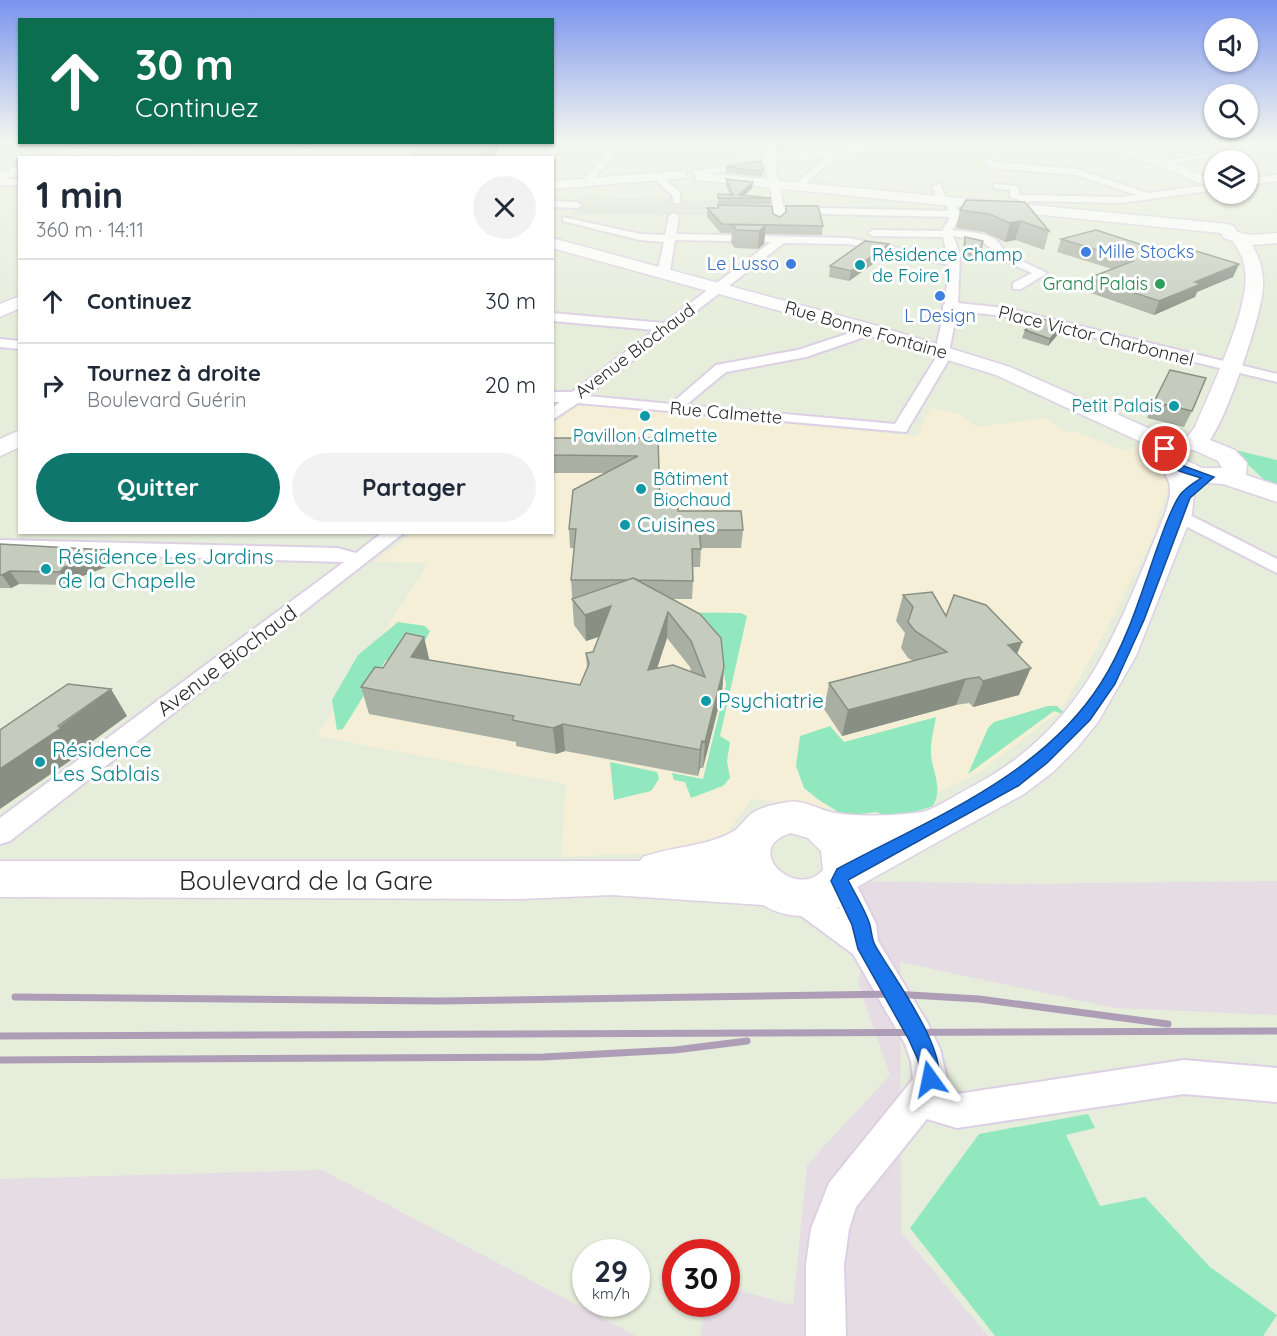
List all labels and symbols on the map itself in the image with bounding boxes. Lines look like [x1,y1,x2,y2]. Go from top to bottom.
place label: Mille Stocks [1098,240,1194,263]
place label: Résidence Champ de Foire 1 [872,243,1023,287]
marker: Mille Stocks [1079,245,1093,259]
place label: Le Lusso [707,252,779,275]
marker: Le Lusso [784,257,798,271]
marker: Résidence Champ de Foire 1 [853,258,867,272]
place label: Grand Palais [1043,272,1148,295]
marker: Grand Palais [1153,277,1167,291]
marker: L Design [933,289,947,303]
street label: Rue Bonne Fontaine [782,295,950,364]
street label: Avenue Biochaud [570,298,699,403]
street label: Place Victor Charbonnel [996,300,1196,371]
place label: L Design [904,304,976,327]
place label: Petit Palais [1071,394,1162,417]
street label: Rue Calmette [669,396,783,429]
marker: Petit Palais [1167,399,1181,413]
marker: Pavillon Calmette [638,409,652,423]
pin [1139,423,1190,474]
place label: Pavillon Calmette [573,424,717,447]
place label: Bâtiment Biochaud [653,467,731,511]
marker: Bâtiment Biochaud [634,482,648,496]
place label: Cuisines [637,511,715,537]
marker: Cuisines [618,518,632,532]
place label: Résidence Les Jardins de la Chapelle [58,543,274,593]
marker: Résidence Les Jardins de la Chapelle [39,562,53,576]
street label: Avenue Biochaud [151,599,301,721]
place label: Psychiatrie [718,687,824,713]
marker: Psychiatrie [699,694,713,708]
place label: Résidence Les Sablais [52,736,160,786]
marker: Résidence Les Sablais [33,755,47,769]
street label: Boulevard de la Gare [179,864,433,897]
position arrow [898,1047,962,1111]
speed limit sign: 30 [662,1239,740,1317]

